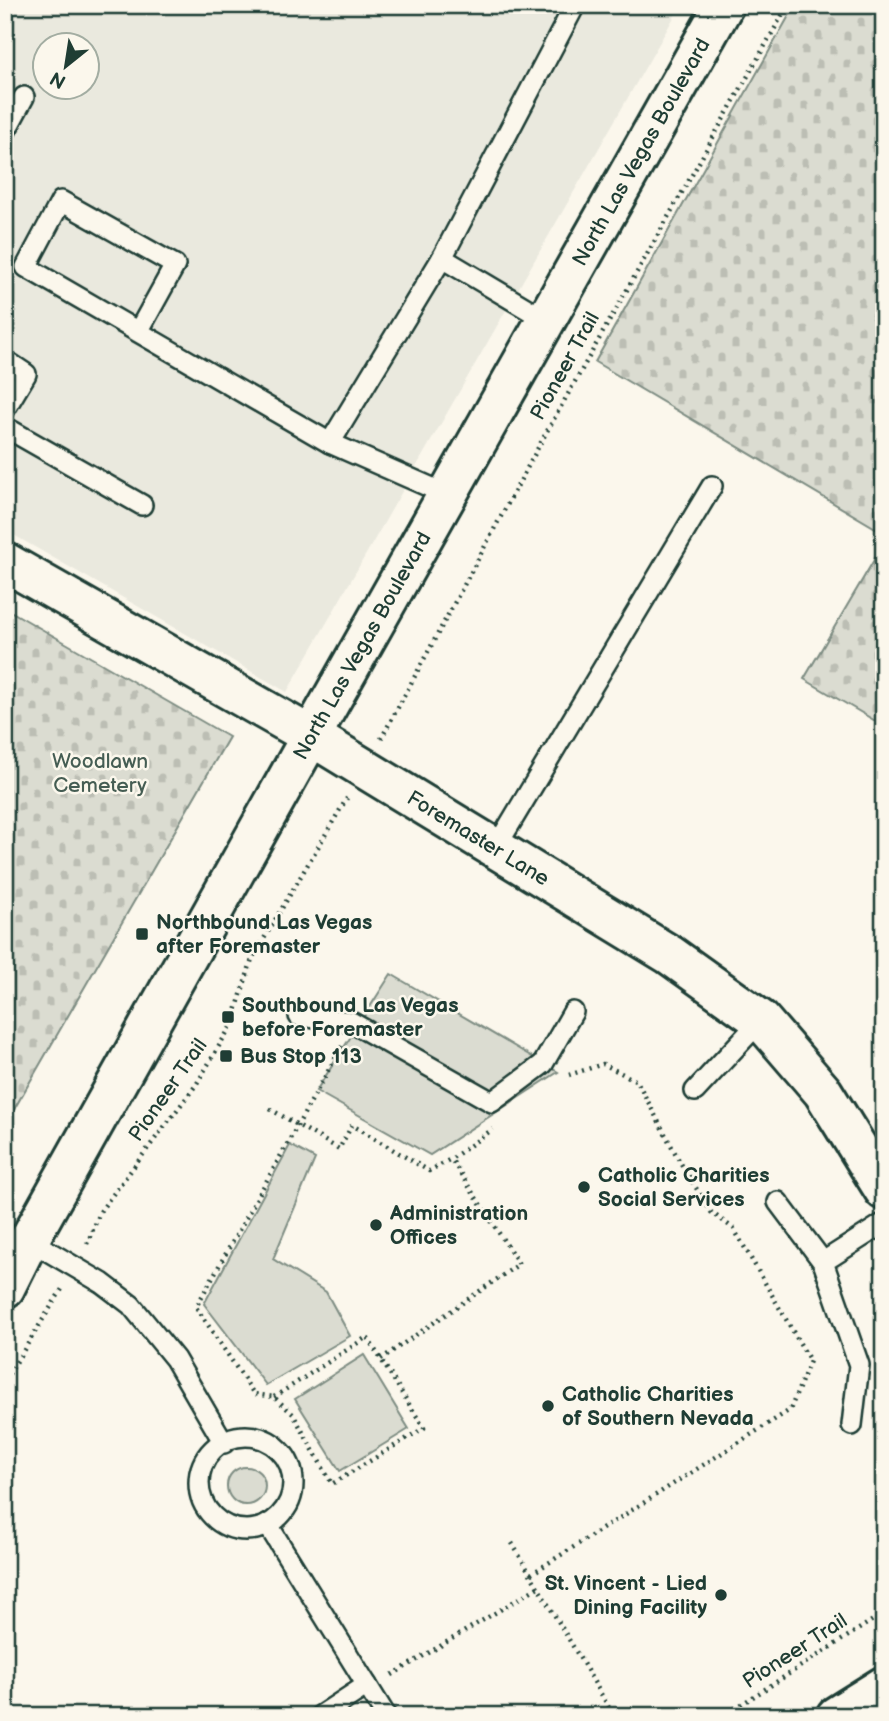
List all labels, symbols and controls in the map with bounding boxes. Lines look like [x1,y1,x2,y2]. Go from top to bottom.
north arrow [32,32,102,102]
street label: North Las Vegas Boulevard [567,34,715,270]
text: N [46,66,70,93]
street label: Pioneer Trail [525,308,605,424]
street label: North Las Vegas Boulevard [288,527,436,764]
park label: Woodlawn Cemetery [52,749,148,798]
street label: Foremaster Lane [403,785,554,891]
place label: Northbound Las Vegas after Foremaster [156,910,372,959]
marker: Northbound Las Vegas after Foremaster [134,926,150,942]
place label: Southbound Las Vegas before Foremaster [242,993,458,1042]
marker: Southbound Las Vegas before Foremaster [220,1009,236,1025]
street label: Pioneer Trail [123,1034,213,1146]
place label: Bus Stop 113 [240,1044,362,1069]
marker: Bus Stop 113 [218,1048,234,1064]
place label: Catholic Charities Social Services [598,1163,770,1212]
marker: Catholic Charities Social Services [576,1179,592,1195]
place label: Administration Offices [389,1201,528,1250]
marker: Administration Offices [368,1217,384,1233]
place label: Catholic Charities of Southern Nevada [562,1382,754,1431]
marker: Catholic Charities of Southern Nevada [540,1398,556,1414]
place label: St. Vincent - Lied Dining Facility [545,1571,707,1620]
marker: St. Vincent - Lied Dining Facility [713,1587,729,1603]
street label: Pioneer Trail [738,1608,852,1694]

